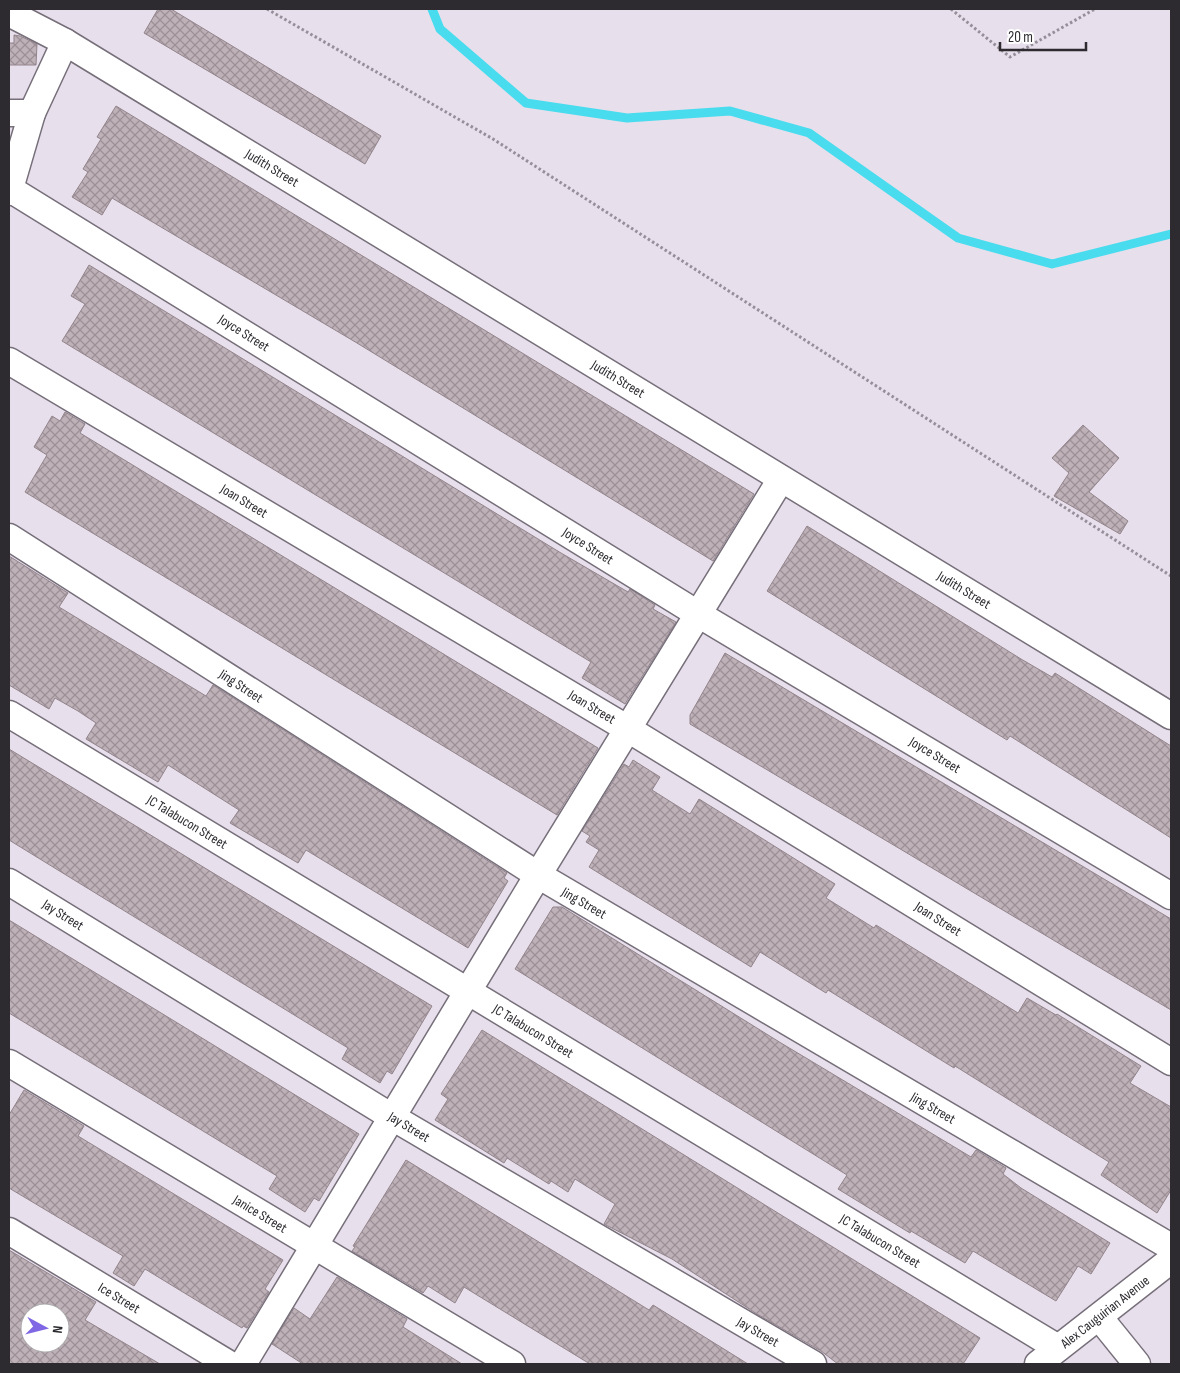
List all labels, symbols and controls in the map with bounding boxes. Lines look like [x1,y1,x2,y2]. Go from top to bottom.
scale bar [1000,20,1086,52]
text: 20 m [1008,28,1033,47]
street label: Judith Street [241,145,302,191]
street label: Joyce Street [215,310,273,355]
street label: Judith Street [587,356,648,402]
street label: Joan Street [217,480,271,522]
street label: Joyce Street [559,523,617,568]
street label: Judith Street [933,567,994,613]
street label: Jing Street [215,665,266,706]
street label: Joan Street [565,686,619,728]
street label: Joyce Street [905,733,964,777]
street label: JC Talabucon Street [143,791,230,853]
street label: Jing Street [558,883,609,923]
street label: Jay Street [38,895,87,934]
street label: Joan Street [911,898,964,940]
street label: JC Talabucon Street [489,1000,576,1062]
street label: Jing Street [907,1088,958,1128]
street label: Jay Street [384,1108,433,1146]
street label: Janice Street [229,1191,290,1237]
street label: JC Talabucon Street [836,1210,923,1272]
street label: Alex Cauguirian Avenue [1056,1272,1153,1353]
street label: Ice Street [95,1279,143,1317]
north arrow [20,1303,70,1353]
street label: Jay Street [733,1313,782,1351]
text: N [49,1325,66,1334]

